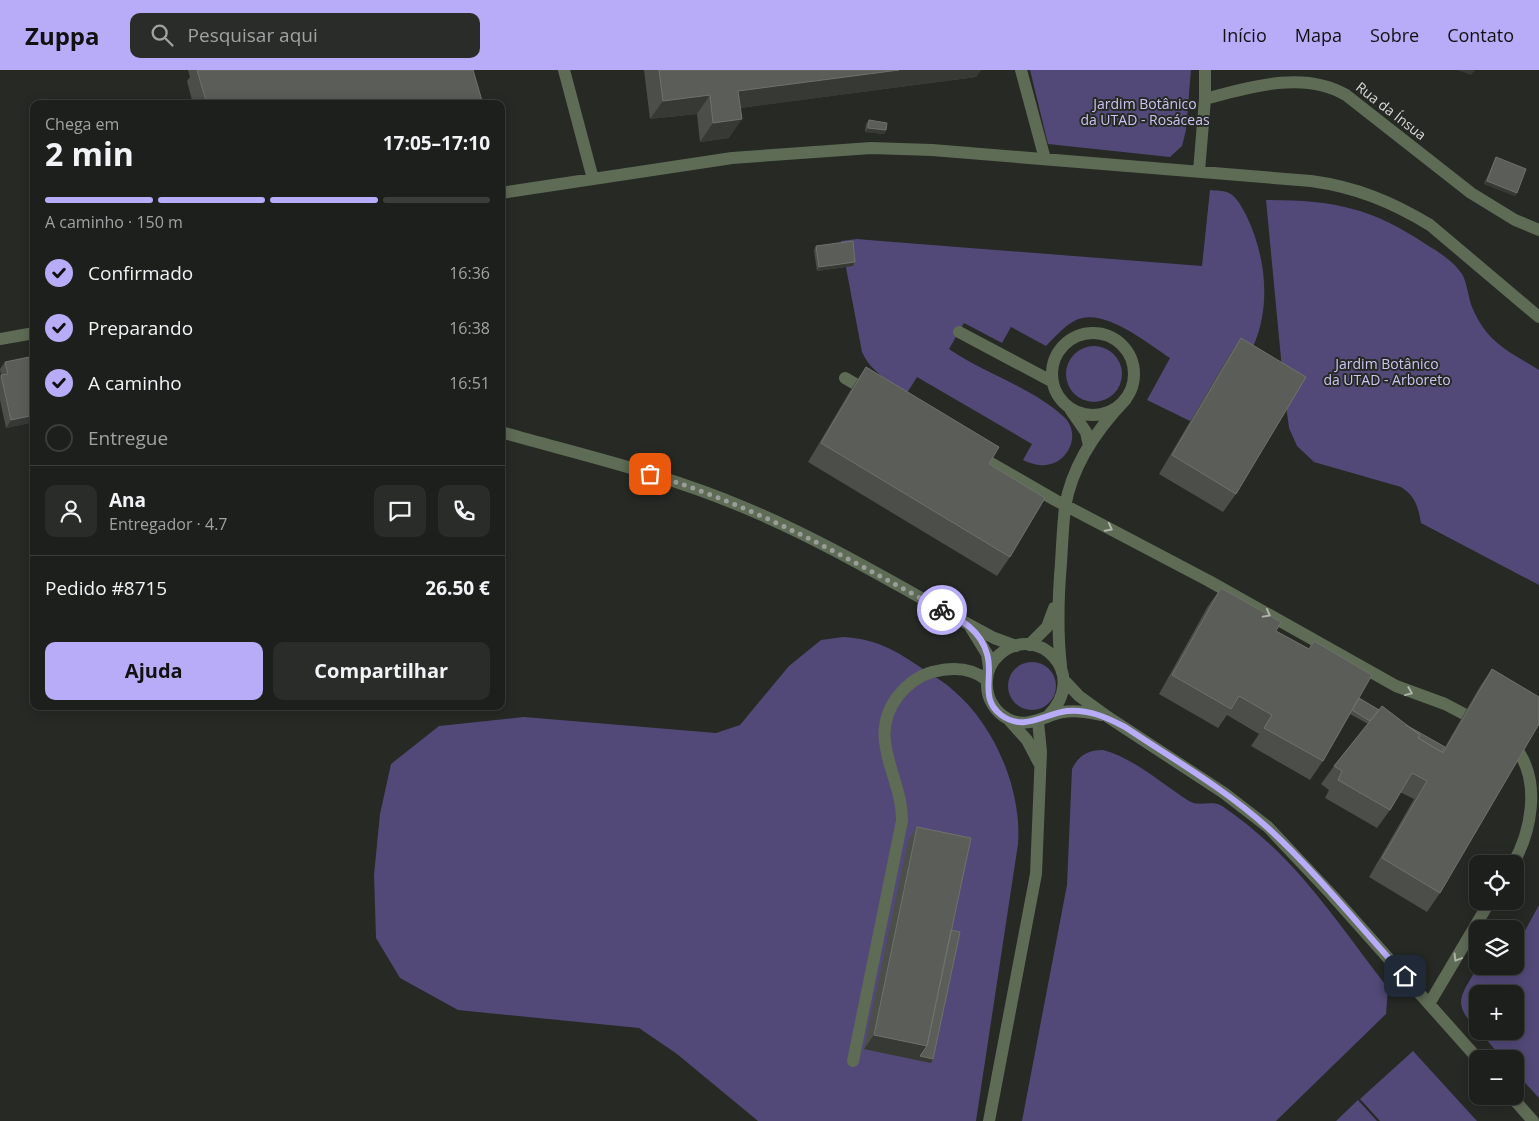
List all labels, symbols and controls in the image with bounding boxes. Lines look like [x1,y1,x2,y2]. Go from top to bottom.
search box [130,13,480,58]
text: Zuppa [25,19,100,52]
icon: search [148,21,176,49]
text: Pesquisar aqui [188,22,318,48]
text: Início [1222,23,1267,47]
text: Mapa [1295,23,1342,47]
text: Sobre [1370,23,1419,47]
text: Contato [1447,23,1514,47]
street label: Rua da Ínsua [1352,77,1430,144]
park label: Jardim Botânico da UTAD - Rosáceas [1080,94,1210,129]
text: Chega em [45,113,119,135]
text: 17:05–17:10 [383,130,490,156]
text: 2 min [45,132,134,175]
text: A caminho · 150 m [45,211,183,233]
icon: check [45,259,73,287]
text: Confirmado [88,260,193,286]
text: 16:36 [449,262,490,284]
icon: check [45,314,73,342]
text: Preparando [88,315,193,341]
text: 16:38 [449,317,490,339]
park label: Jardim Botânico da UTAD - Arboreto [1323,354,1451,389]
icon: check [45,369,73,397]
text: A caminho [88,370,182,396]
text: 16:51 [449,372,490,394]
text: Entregue [88,425,168,451]
pin [629,453,671,495]
icon: bag [636,460,664,488]
button: person [45,485,97,537]
button: chat [374,485,426,537]
button: phone [438,485,490,537]
text: Ana [109,487,146,513]
text: Entregador · 4.7 [109,513,227,535]
one-way arrow [1103,522,1112,532]
text: Pedido #8715 [45,575,167,601]
text: 26.50 € [425,575,490,601]
courier [917,585,967,635]
icon: bike [928,596,956,624]
one-way arrow [1262,608,1271,618]
button: Ajuda [45,642,263,700]
button: Compartilhar [273,642,490,700]
one-way arrow [1404,686,1413,696]
map controls [1469,855,1524,1105]
button: locate [1469,855,1524,910]
button: layers [1469,920,1524,975]
one-way arrow [1453,953,1463,962]
pin [1384,955,1426,997]
icon: home [1391,962,1419,990]
button: + [1469,985,1524,1040]
button: − [1469,1050,1524,1105]

